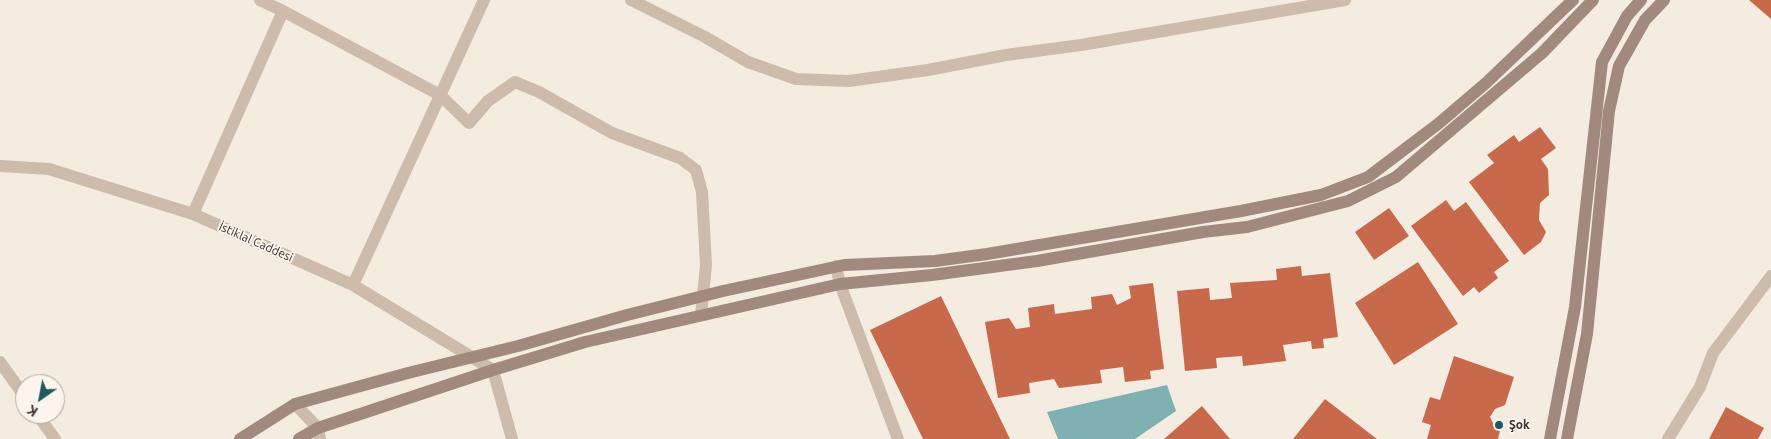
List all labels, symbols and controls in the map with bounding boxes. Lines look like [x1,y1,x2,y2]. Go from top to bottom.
street label: İstiklal Caddesi [217,219,295,265]
north arrow [15,374,65,424]
text: K [24,401,41,420]
place label: Şok [1509,418,1530,432]
marker: Şok [1493,419,1505,431]

